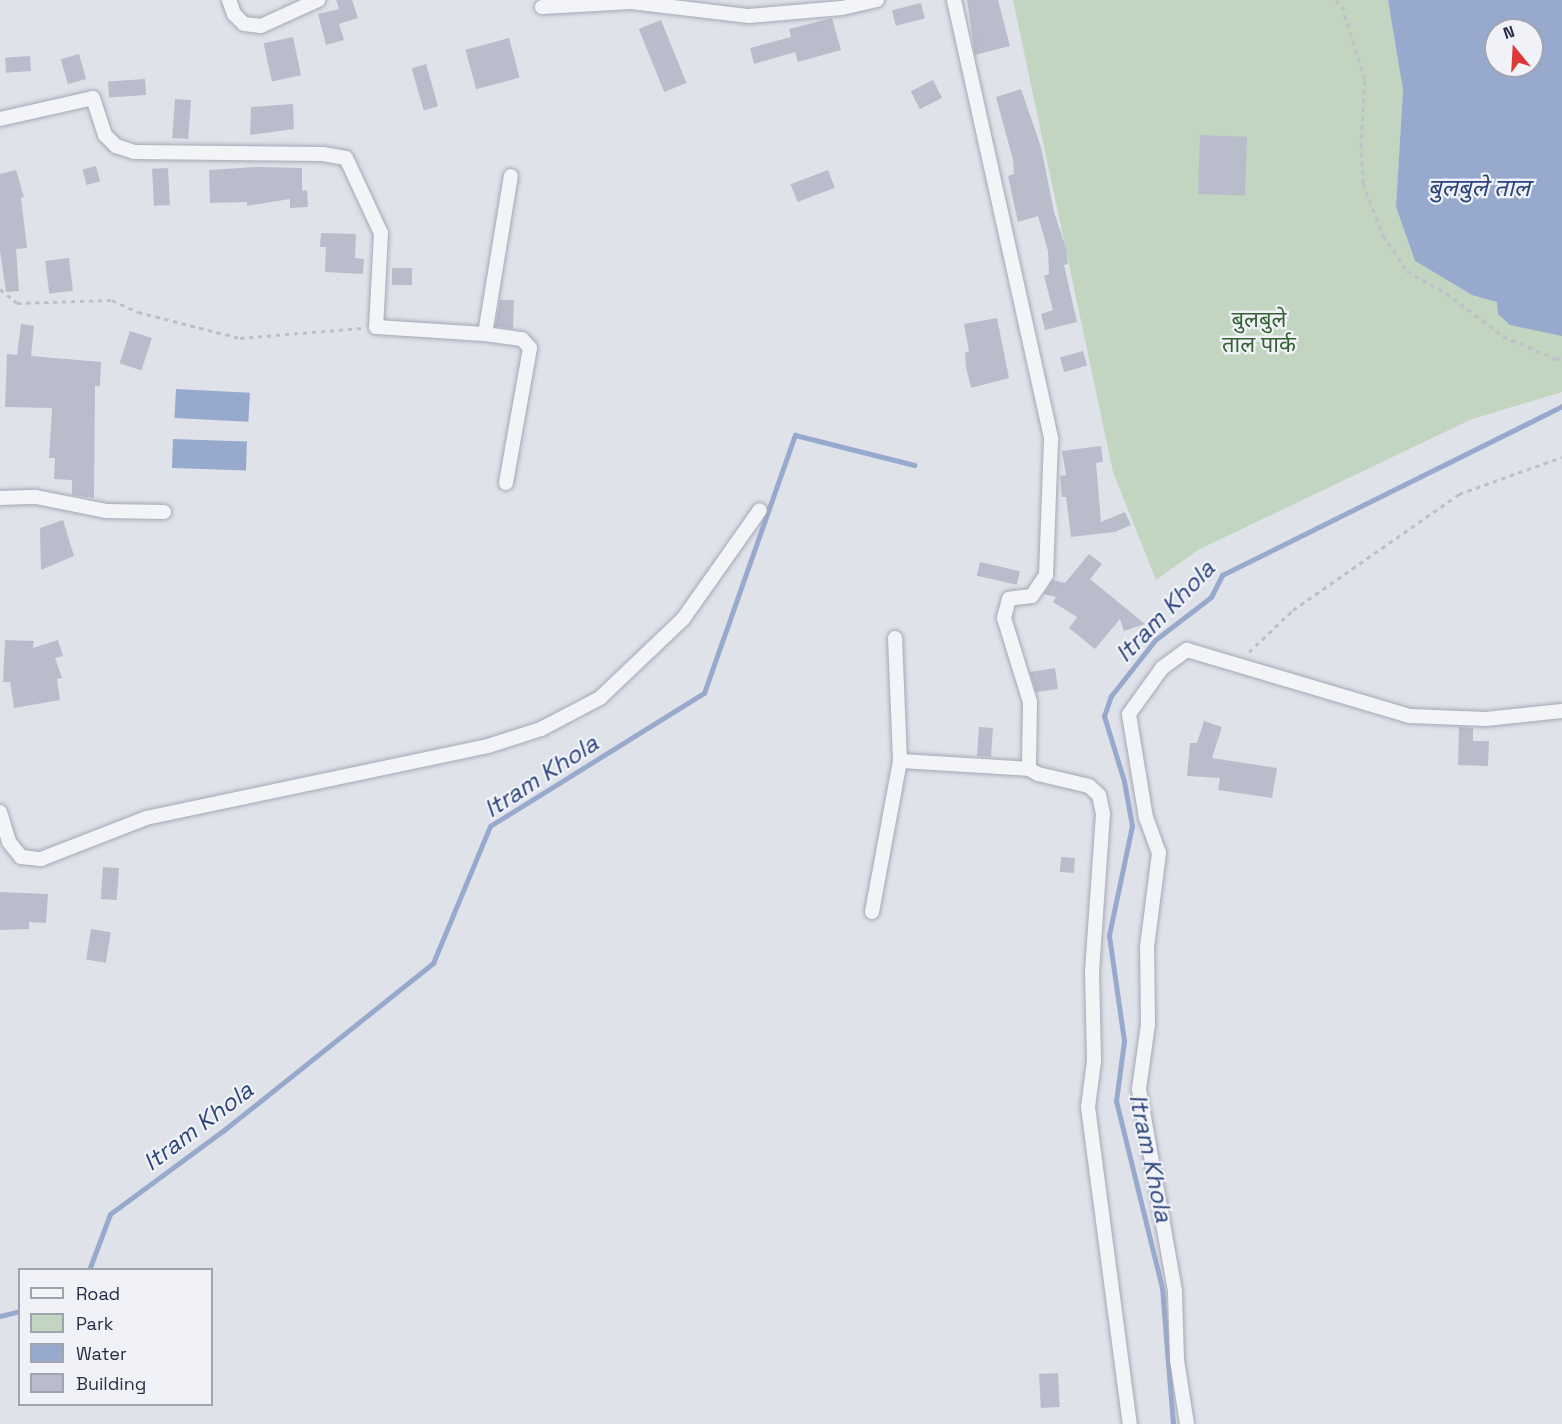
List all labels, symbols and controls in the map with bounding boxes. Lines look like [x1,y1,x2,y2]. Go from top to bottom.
north arrow [1484,18,1544,78]
text: N [1501,21,1517,44]
water label: बुलबुले ताल [1428,174,1530,202]
park label: बुलबुले ताल पार्क [1222,306,1296,358]
water label: Itram Khola [1109,554,1221,668]
water label: Itram Khola [479,729,603,823]
water label: Itram Khola [137,1075,259,1177]
water label: Itram Khola [1123,1091,1179,1225]
legend [18,1268,213,1406]
text: Road [76,1282,120,1305]
text: Park [76,1312,113,1335]
text: Water [76,1342,127,1365]
text: Building [76,1372,146,1395]

